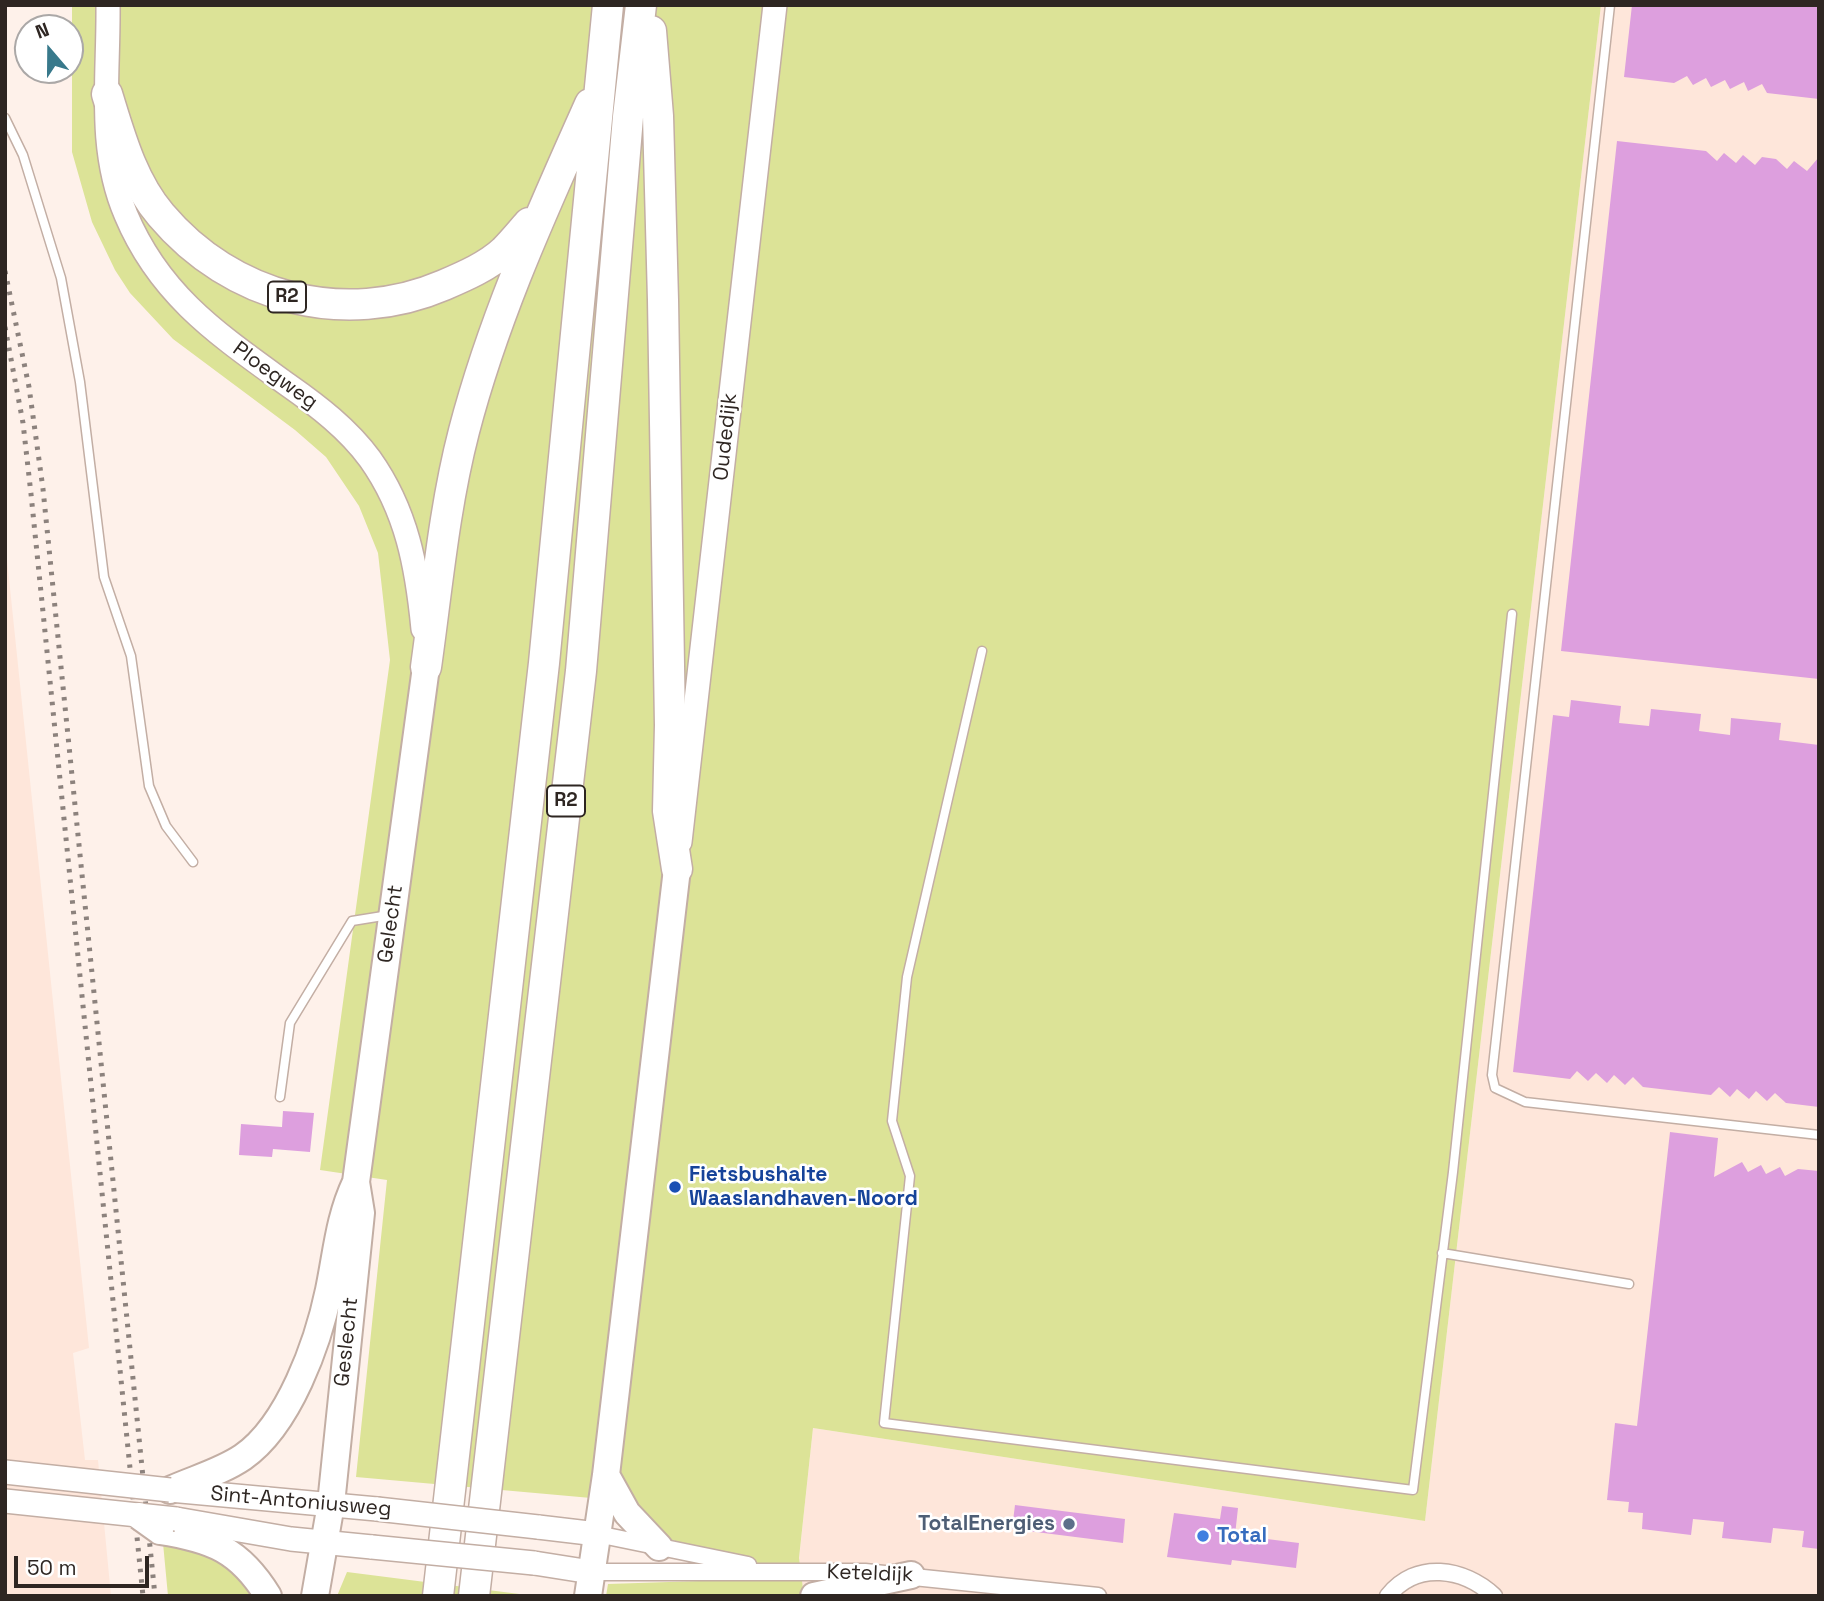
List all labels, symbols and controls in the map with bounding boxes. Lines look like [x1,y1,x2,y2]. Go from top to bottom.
north arrow [14,14,84,84]
text: N [32,17,53,45]
road number: R2 [268,282,306,312]
street label: Ploegweg [227,337,323,415]
street label: Oudedijk [709,392,743,482]
road number: R2 [547,786,585,816]
street label: Gelecht [373,883,409,965]
place label: Fietsbushalte Waaslandhaven-Noord [689,1162,918,1212]
marker: Fietsbushalte Waaslandhaven-Noord [667,1179,683,1195]
street label: Geslecht [330,1296,364,1388]
street label: Sint-Antoniusweg [209,1482,393,1522]
place label: TotalEnergies [918,1511,1055,1537]
marker: TotalEnergies [1061,1516,1077,1532]
place label: Total [1217,1523,1267,1549]
marker: Total [1195,1528,1211,1544]
scale bar [18,1542,152,1586]
text: 50 m [27,1554,77,1581]
street label: Keteldijk [826,1560,914,1588]

